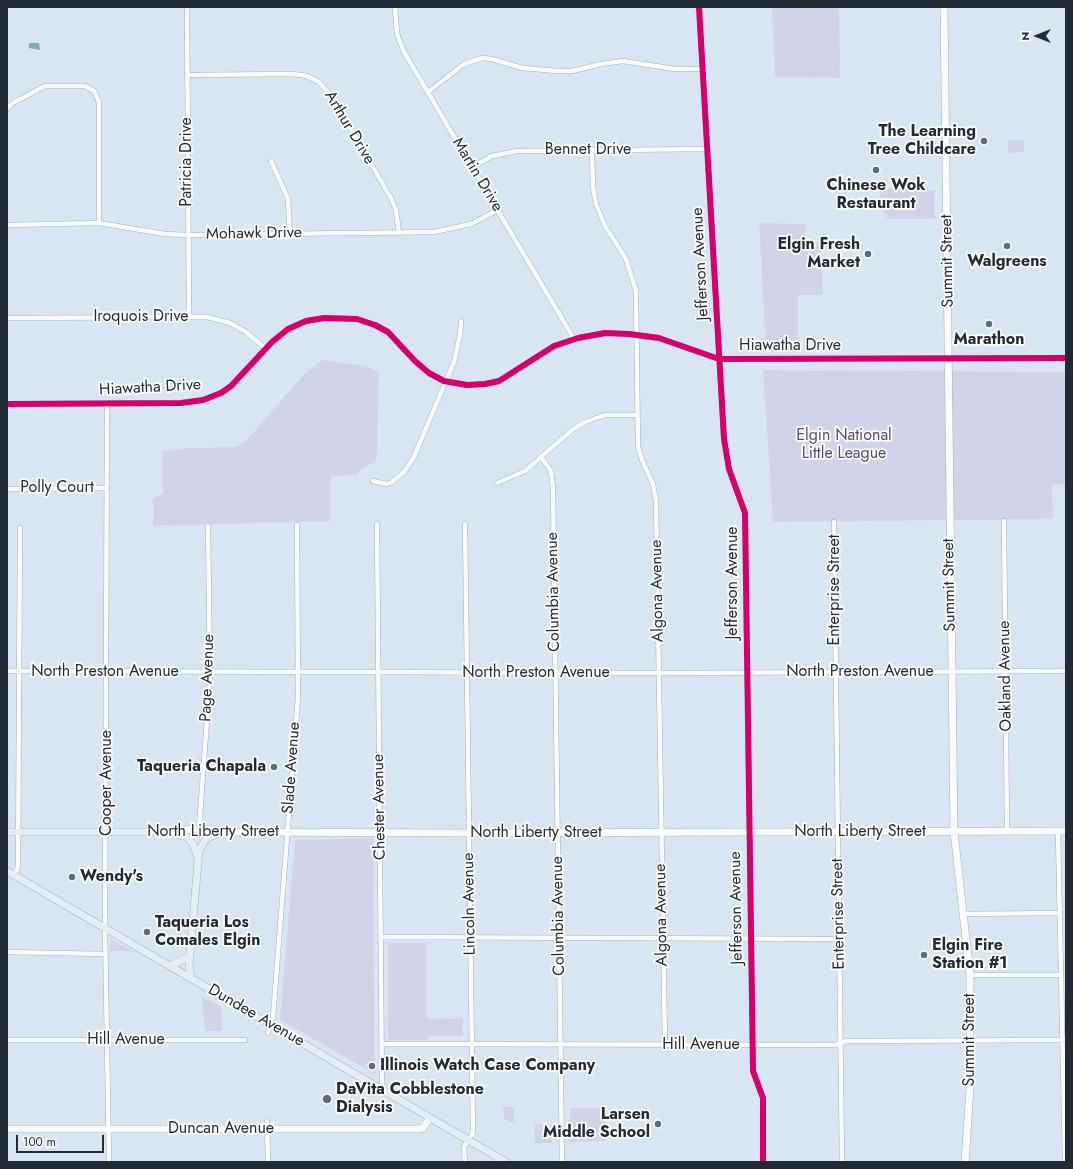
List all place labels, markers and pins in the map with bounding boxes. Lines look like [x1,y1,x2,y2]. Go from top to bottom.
place label: The Learning Tree Childcare [868,122,976,160]
marker: The Learning Tree Childcare [979,136,989,146]
marker: Chinese Wok Restaurant [871,165,881,175]
place label: Chinese Wok Restaurant [827,176,925,214]
place label: Elgin Fresh Market [777,235,860,273]
marker: Walgreens [1002,241,1012,251]
marker: Elgin Fresh Market [863,249,873,259]
place label: Walgreens [967,252,1047,272]
marker: Marathon [984,319,994,329]
place label: Marathon [954,330,1024,350]
place label: Taqueria Chapala [137,757,266,777]
marker: Taqueria Chapala [269,762,279,772]
place label: Wendy's [80,867,143,887]
marker: Wendy's [67,872,77,882]
place label: Taqueria Los Comales Elgin [155,913,260,951]
marker: Taqueria Los Comales Elgin [142,927,152,937]
place label: Elgin Fire Station #1 [932,936,1007,974]
marker: Elgin Fire Station #1 [919,950,929,960]
place label: Illinois Watch Case Company [380,1056,595,1076]
marker: Illinois Watch Case Company [367,1061,377,1071]
place label: DaVita Cobblestone Dialysis [336,1080,484,1118]
marker: DaVita Cobblestone Dialysis [321,1093,333,1105]
place label: Larsen Middle School [543,1105,650,1143]
marker: Larsen Middle School [653,1119,663,1129]

